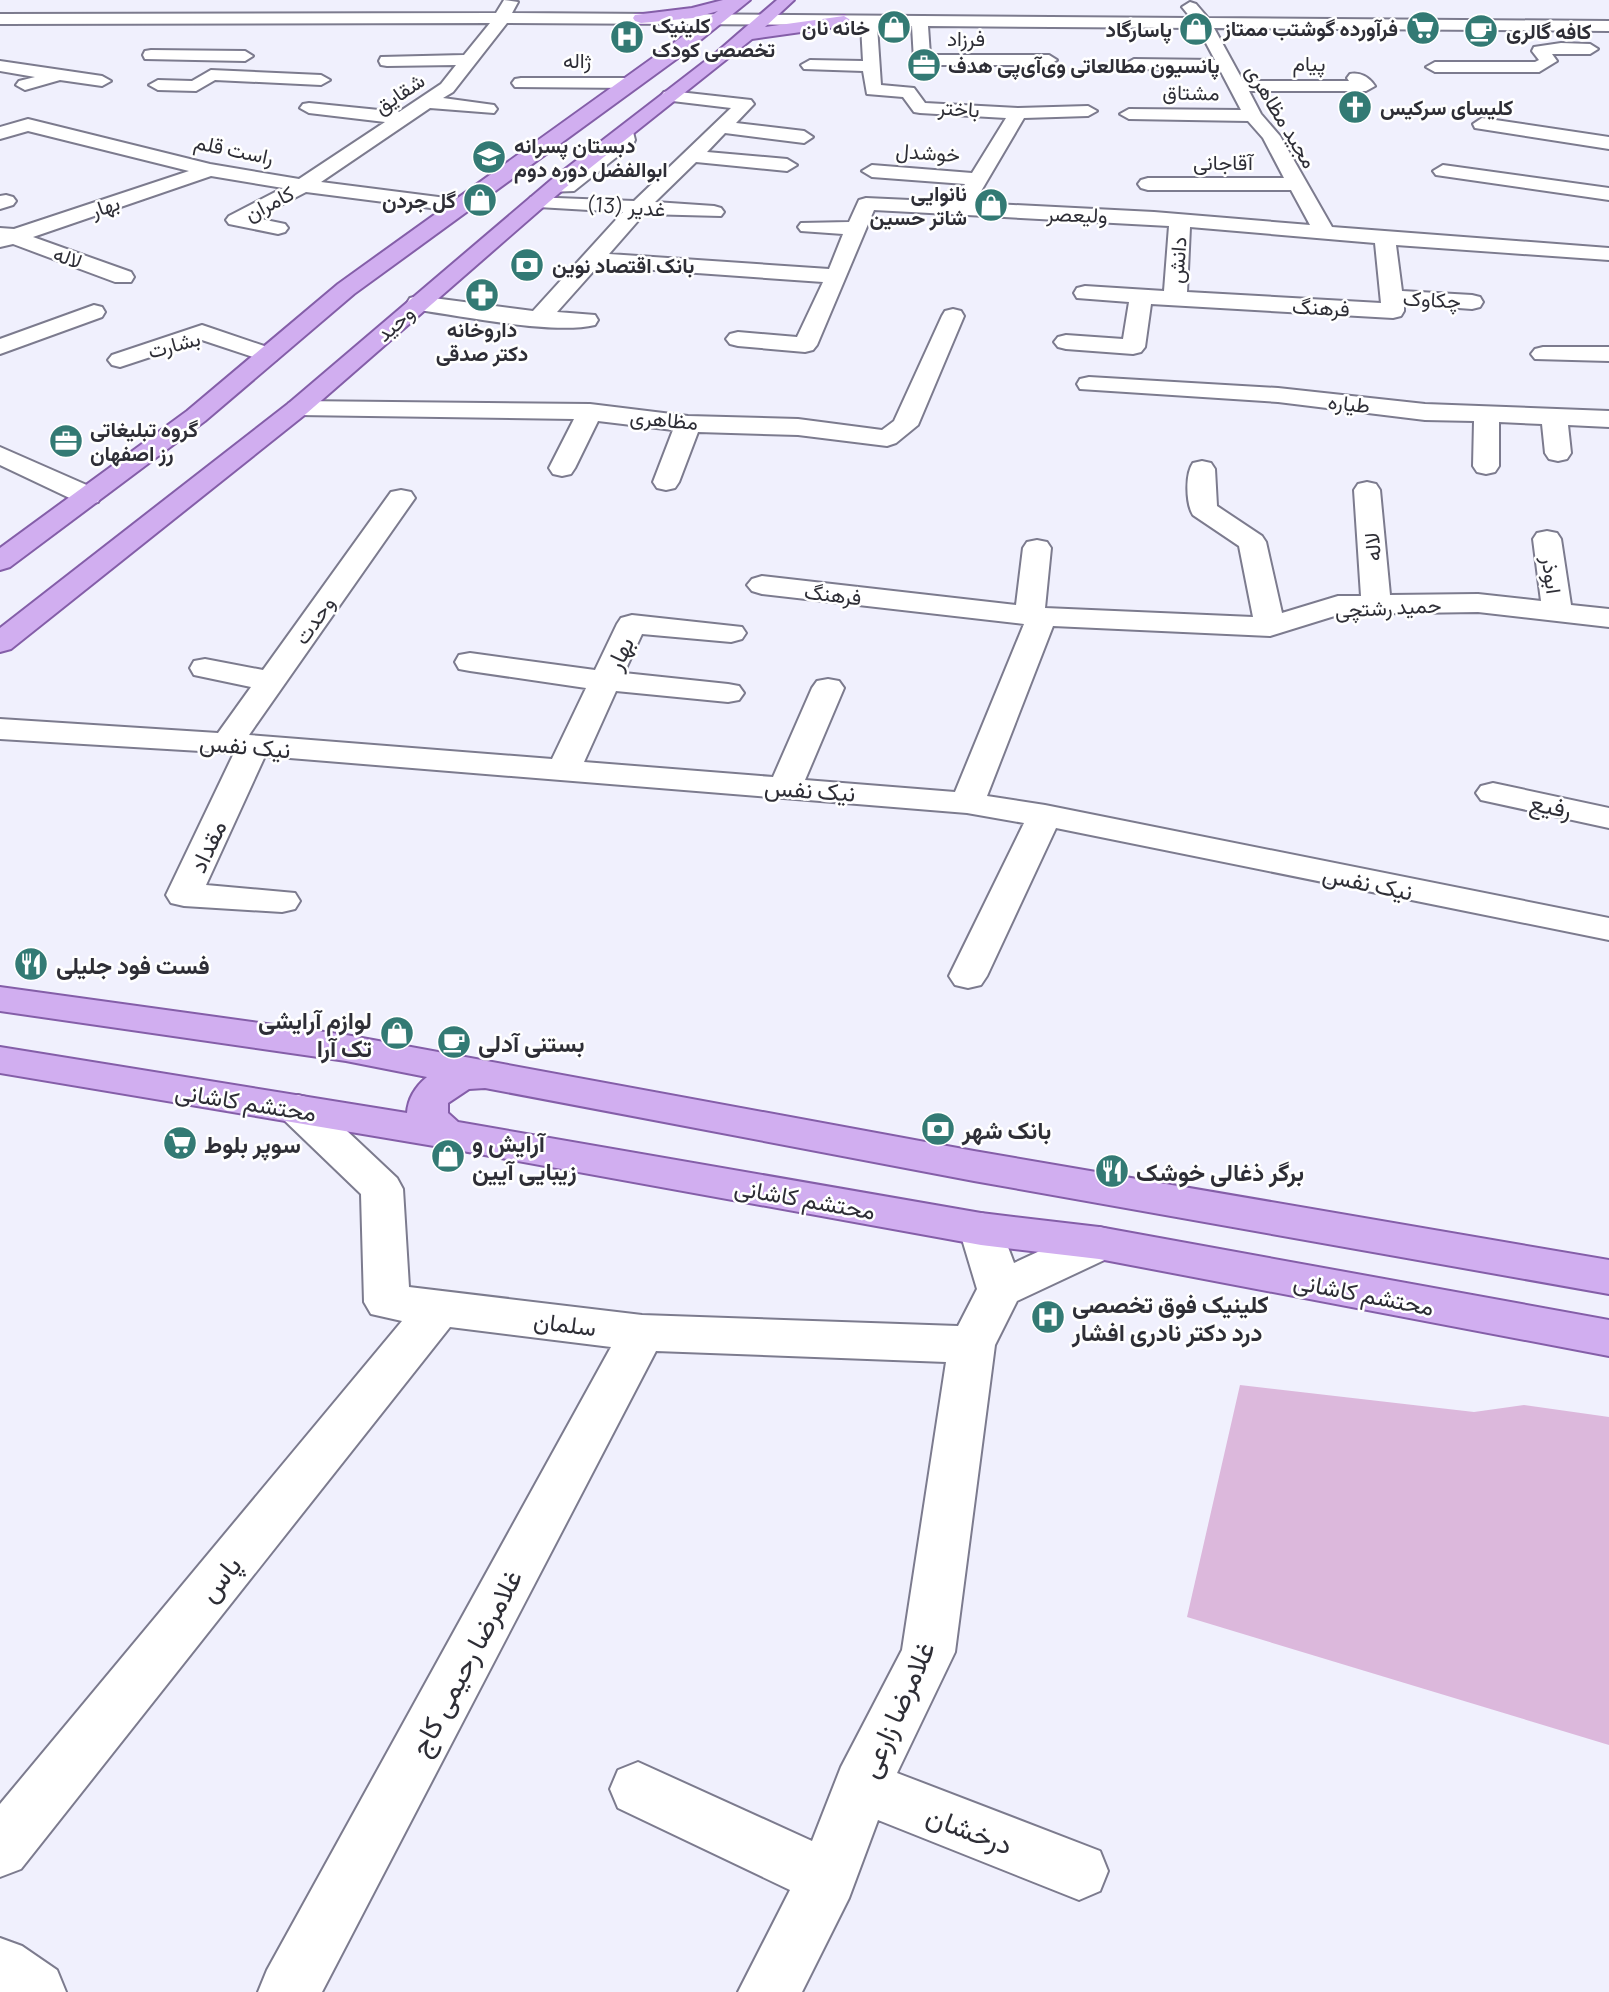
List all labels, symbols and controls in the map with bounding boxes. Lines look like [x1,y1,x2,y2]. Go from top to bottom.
shop icon: خانه نان [875,8,913,46]
supermarket icon: فرآورده گوشتب ممتاز [1404,9,1442,47]
shop icon: پاسارگاد [1177,10,1215,48]
place label: کلینیک تخصصی کودک [652,11,776,63]
cafe icon: کافه گالری [1462,12,1500,50]
place label: خانه نان [802,13,870,41]
place label: فرآورده گوشتب ممتاز [1222,14,1398,42]
place label: پاسارگاد [1106,15,1172,44]
place label: کافه گالری [1506,17,1592,45]
hospital icon: کلینیک تخصصی کودک [608,18,646,56]
street label: فرزاد [947,24,985,52]
street label: ژاله [563,46,592,74]
office icon: پانسیون مطالعاتی وی‌آی‌پی هدف [905,46,943,84]
street label: پیام [1293,49,1325,78]
place label: پانسیون مطالعاتی وی‌آی‌پی هدف [948,51,1220,80]
street label: مجید مظاهری [1240,59,1324,173]
street label: شقایق [368,66,430,120]
street label: مشتاق [1162,78,1220,106]
church icon: کلیسای سرکیس [1336,88,1374,126]
street label: باختر [936,93,981,123]
place label: کلیسای سرکیس [1380,93,1513,121]
street label: راست قلم [192,127,276,172]
place label: دبستان پسرانه ابوالفضل دوره دوم [514,131,668,184]
street label: خوشدل [895,136,961,168]
school or university icon: دبستان پسرانه ابوالفضل دوره دوم [470,138,508,176]
street label: آقاجانی [1193,148,1255,176]
street label: کامران [240,179,298,227]
place label: نانوایی شاتر حسین [870,179,967,231]
shop icon: گل جردن [461,181,499,219]
place label: گل جردن [382,186,456,214]
shop icon: نانوایی شاتر حسین [972,186,1010,224]
street label: بهار [86,188,123,224]
street label: غدیر (13) [585,189,667,223]
street label: ولیعصر [1045,199,1108,229]
street label: دانش [1161,236,1193,284]
street label: لاله [50,239,86,275]
bank icon: بانک اقتصاد نوین [508,246,546,284]
place label: بانک اقتصاد نوین [552,251,694,279]
pharmacy icon: داروخانه دکتر صدقی [463,276,501,314]
street label: چکاوک [1402,284,1462,315]
street label: فرهنگ [1292,292,1350,322]
street label: وحید [370,299,420,347]
place label: داروخانه دکتر صدقی [436,315,528,367]
street label: بشارت [145,324,203,364]
street label: طیاره [1327,387,1371,419]
street label: مظاهری [629,402,699,436]
place label: گروه تبلیغاتی رز اصفهان [90,415,198,467]
office icon: گروه تبلیغاتی رز اصفهان [47,422,85,460]
street label: لاله [1357,532,1387,562]
street label: ابوذر [1535,553,1568,596]
street label: فرهنگ [803,577,863,611]
street label: وحدت [287,590,341,650]
street label: حمید رشتچی [1334,590,1442,625]
street label: بهار [597,631,641,676]
street label: نیک نفس [198,725,292,765]
street label: نیک نفس [763,769,857,809]
street label: رفیع [1527,784,1575,827]
street label: مقداد [181,814,233,878]
street label: نیک نفس [1320,856,1416,908]
restaurant icon: فست فود جلیلی [12,945,50,983]
place label: فست فود جلیلی [56,948,210,981]
place label: لوازم آرایشی تک آرا [258,1003,372,1064]
shop icon: لوازم آرایشی تک آرا [378,1014,416,1052]
cafe icon: بستنی آدلی [435,1023,473,1061]
place label: بستنی آدلی [478,1026,585,1059]
street label: محتشم کاشانی [173,1074,319,1129]
bank icon: بانک شهر [919,1110,957,1148]
place label: بانک شهر [961,1113,1051,1146]
supermarket icon: سوپر بلوط [161,1124,199,1162]
place label: آرایش و زیبایی آیین [472,1126,577,1187]
place label: سوپر بلوط [204,1127,301,1161]
shop icon: آرایش و زیبایی آیین [429,1137,467,1175]
restaurant icon: برگر ذغالی خوشک [1093,1152,1131,1190]
place label: برگر ذغالی خوشک [1136,1155,1304,1188]
street label: محتشم کاشانی [732,1169,878,1228]
street label: محتشم کاشانی [1291,1263,1437,1324]
place label: کلینیک فوق تخصصی درد دکتر نادری افشار [1071,1287,1269,1348]
hospital icon: کلینیک فوق تخصصی درد دکتر نادری افشار [1029,1298,1067,1336]
street label: سلمان [532,1303,598,1343]
street label: پاس [189,1547,250,1610]
street label: غلامرضا رحیمی کاج [400,1562,531,1763]
street label: غلامرضا زارعی [849,1635,943,1783]
street label: درخشان [921,1795,1019,1863]

